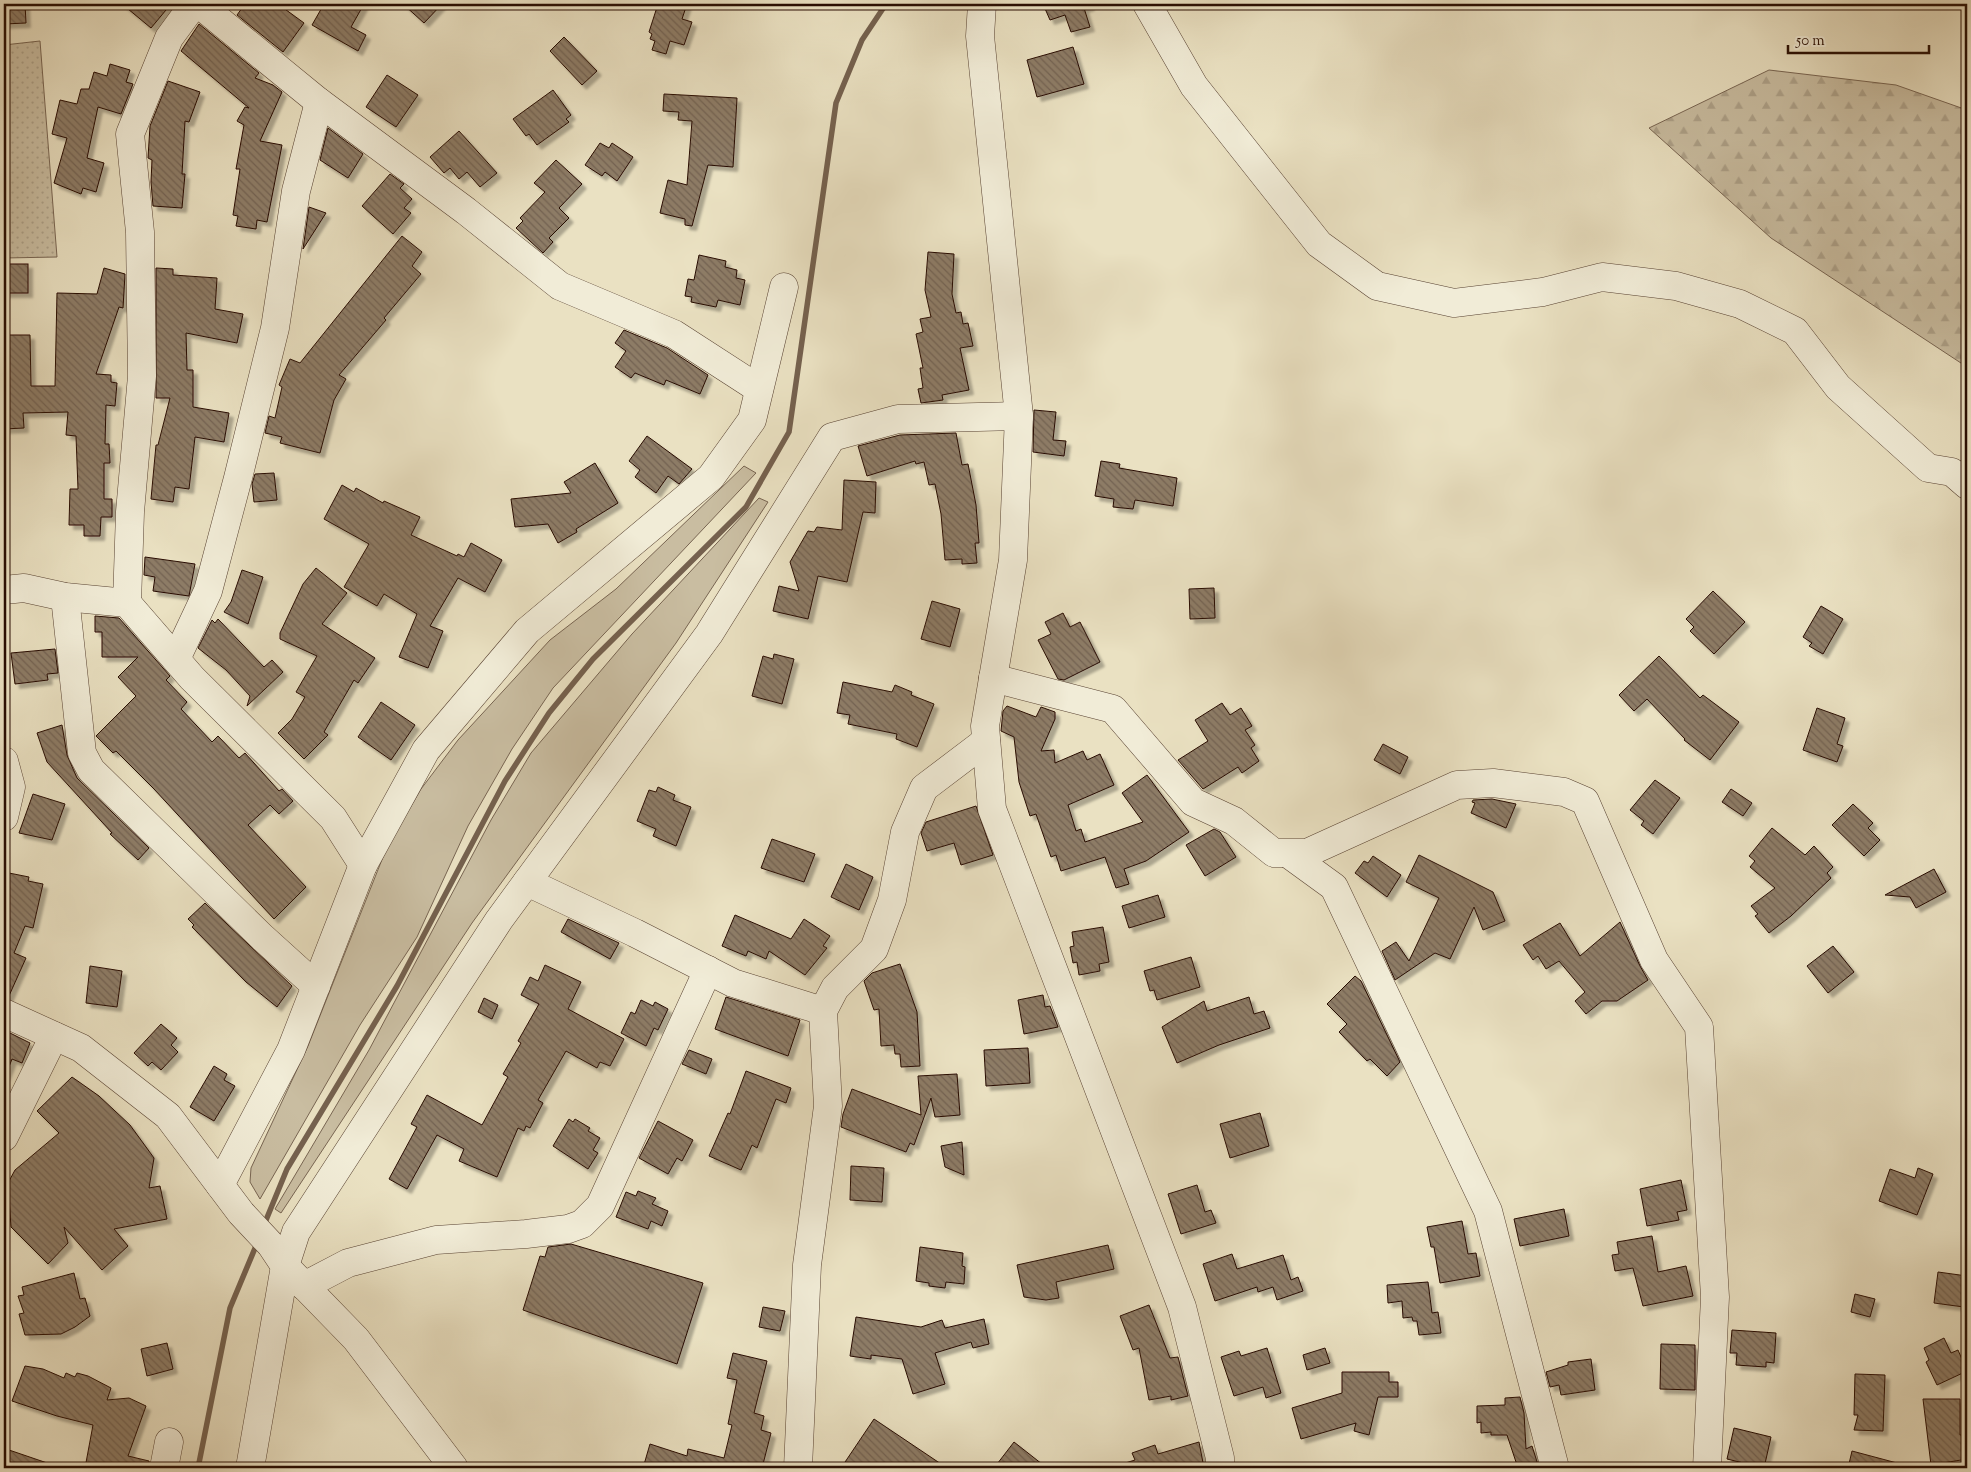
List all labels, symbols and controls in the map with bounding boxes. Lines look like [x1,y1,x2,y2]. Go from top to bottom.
scale bar [1788,22,1930,54]
text: 50 m [1795,31,1825,52]

